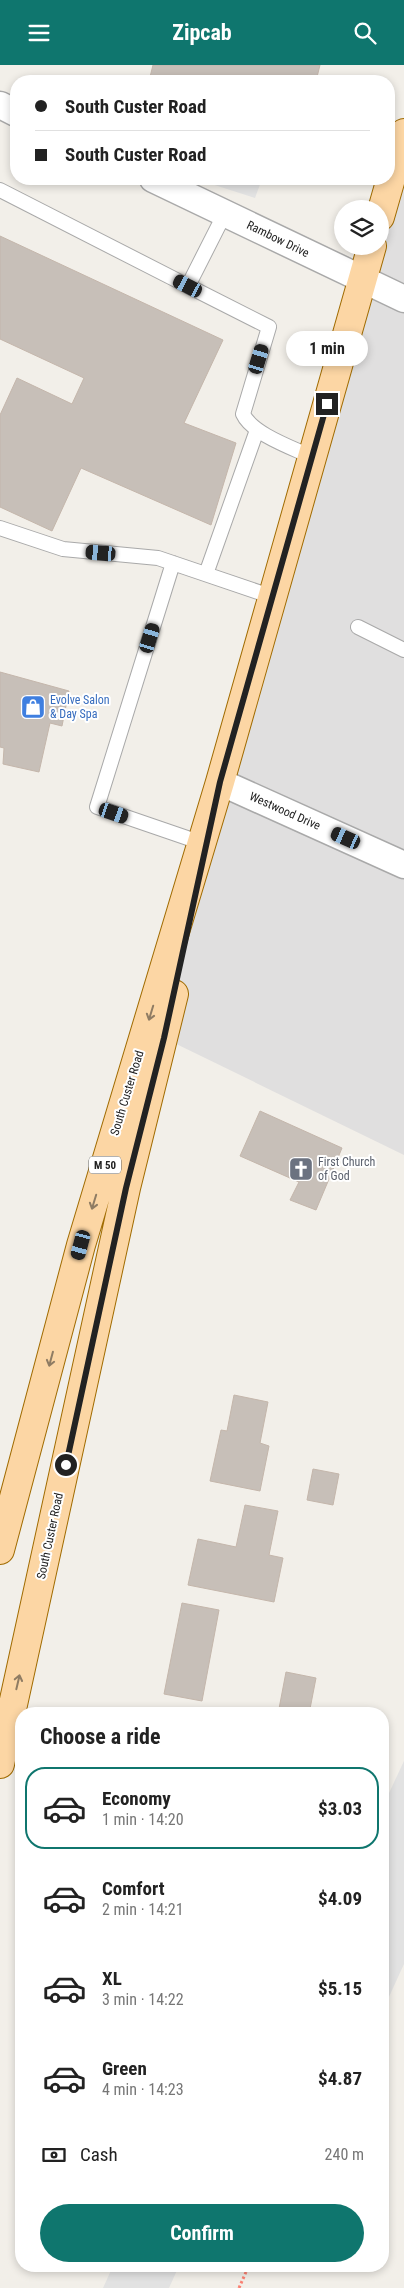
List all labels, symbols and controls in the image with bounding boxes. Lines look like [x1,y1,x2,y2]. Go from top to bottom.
icon: menu [25,19,53,47]
icon: search [351,19,379,47]
text: Zipcab [172,20,232,45]
text: South Custer Road [65,95,206,118]
text: South Custer Road [65,143,206,166]
map controls [334,200,389,255]
button: layers [334,200,389,255]
street label: Rambow Drive [245,218,312,260]
car [171,273,204,299]
callout: 1 min [286,331,368,367]
text: 1 min [309,339,345,358]
car [247,342,270,376]
route end [316,393,338,415]
car [85,544,116,562]
car [138,621,161,655]
place label: Evolve Salon & Day Spa [50,693,110,721]
shop icon: Evolve Salon & Day Spa [20,694,46,720]
street label: Westwood Drive [247,789,323,833]
car [97,801,130,825]
car [329,825,362,851]
one-way arrow [145,1005,155,1021]
street label: South Custer Road [107,1049,147,1137]
place label: First Church of God [318,1155,375,1183]
church icon: First Church of God [288,1156,314,1182]
road number: M 50 [89,1157,121,1173]
one-way arrow [88,1194,98,1210]
car [69,1229,92,1261]
one-way arrow [45,1351,55,1367]
route start [55,1454,77,1476]
street label: South Custer Road [34,1492,66,1580]
one-way arrow [14,1675,23,1691]
text: Choose a ride [40,1724,161,1749]
icon: car [42,1786,87,1831]
text: Economy [102,1787,171,1810]
text: $3.03 [318,1797,362,1820]
text: 1 min · 14:20 [102,1810,184,1829]
icon: car [42,1876,87,1921]
text: Comfort [102,1877,165,1900]
text: $4.09 [318,1887,362,1910]
text: 2 min · 14:21 [102,1900,184,1919]
icon: car [42,1966,87,2011]
text: XL [102,1967,122,1990]
text: $5.15 [318,1977,362,2000]
text: 3 min · 14:22 [102,1990,184,2009]
icon: car [42,2056,87,2101]
text: Green [102,2057,147,2080]
text: $4.87 [318,2067,362,2090]
text: 4 min · 14:23 [102,2080,184,2099]
icon: cash [40,2141,68,2169]
text: Cash [80,2143,118,2166]
text: 240 m [325,2145,364,2164]
button: Confirm [40,2204,364,2262]

